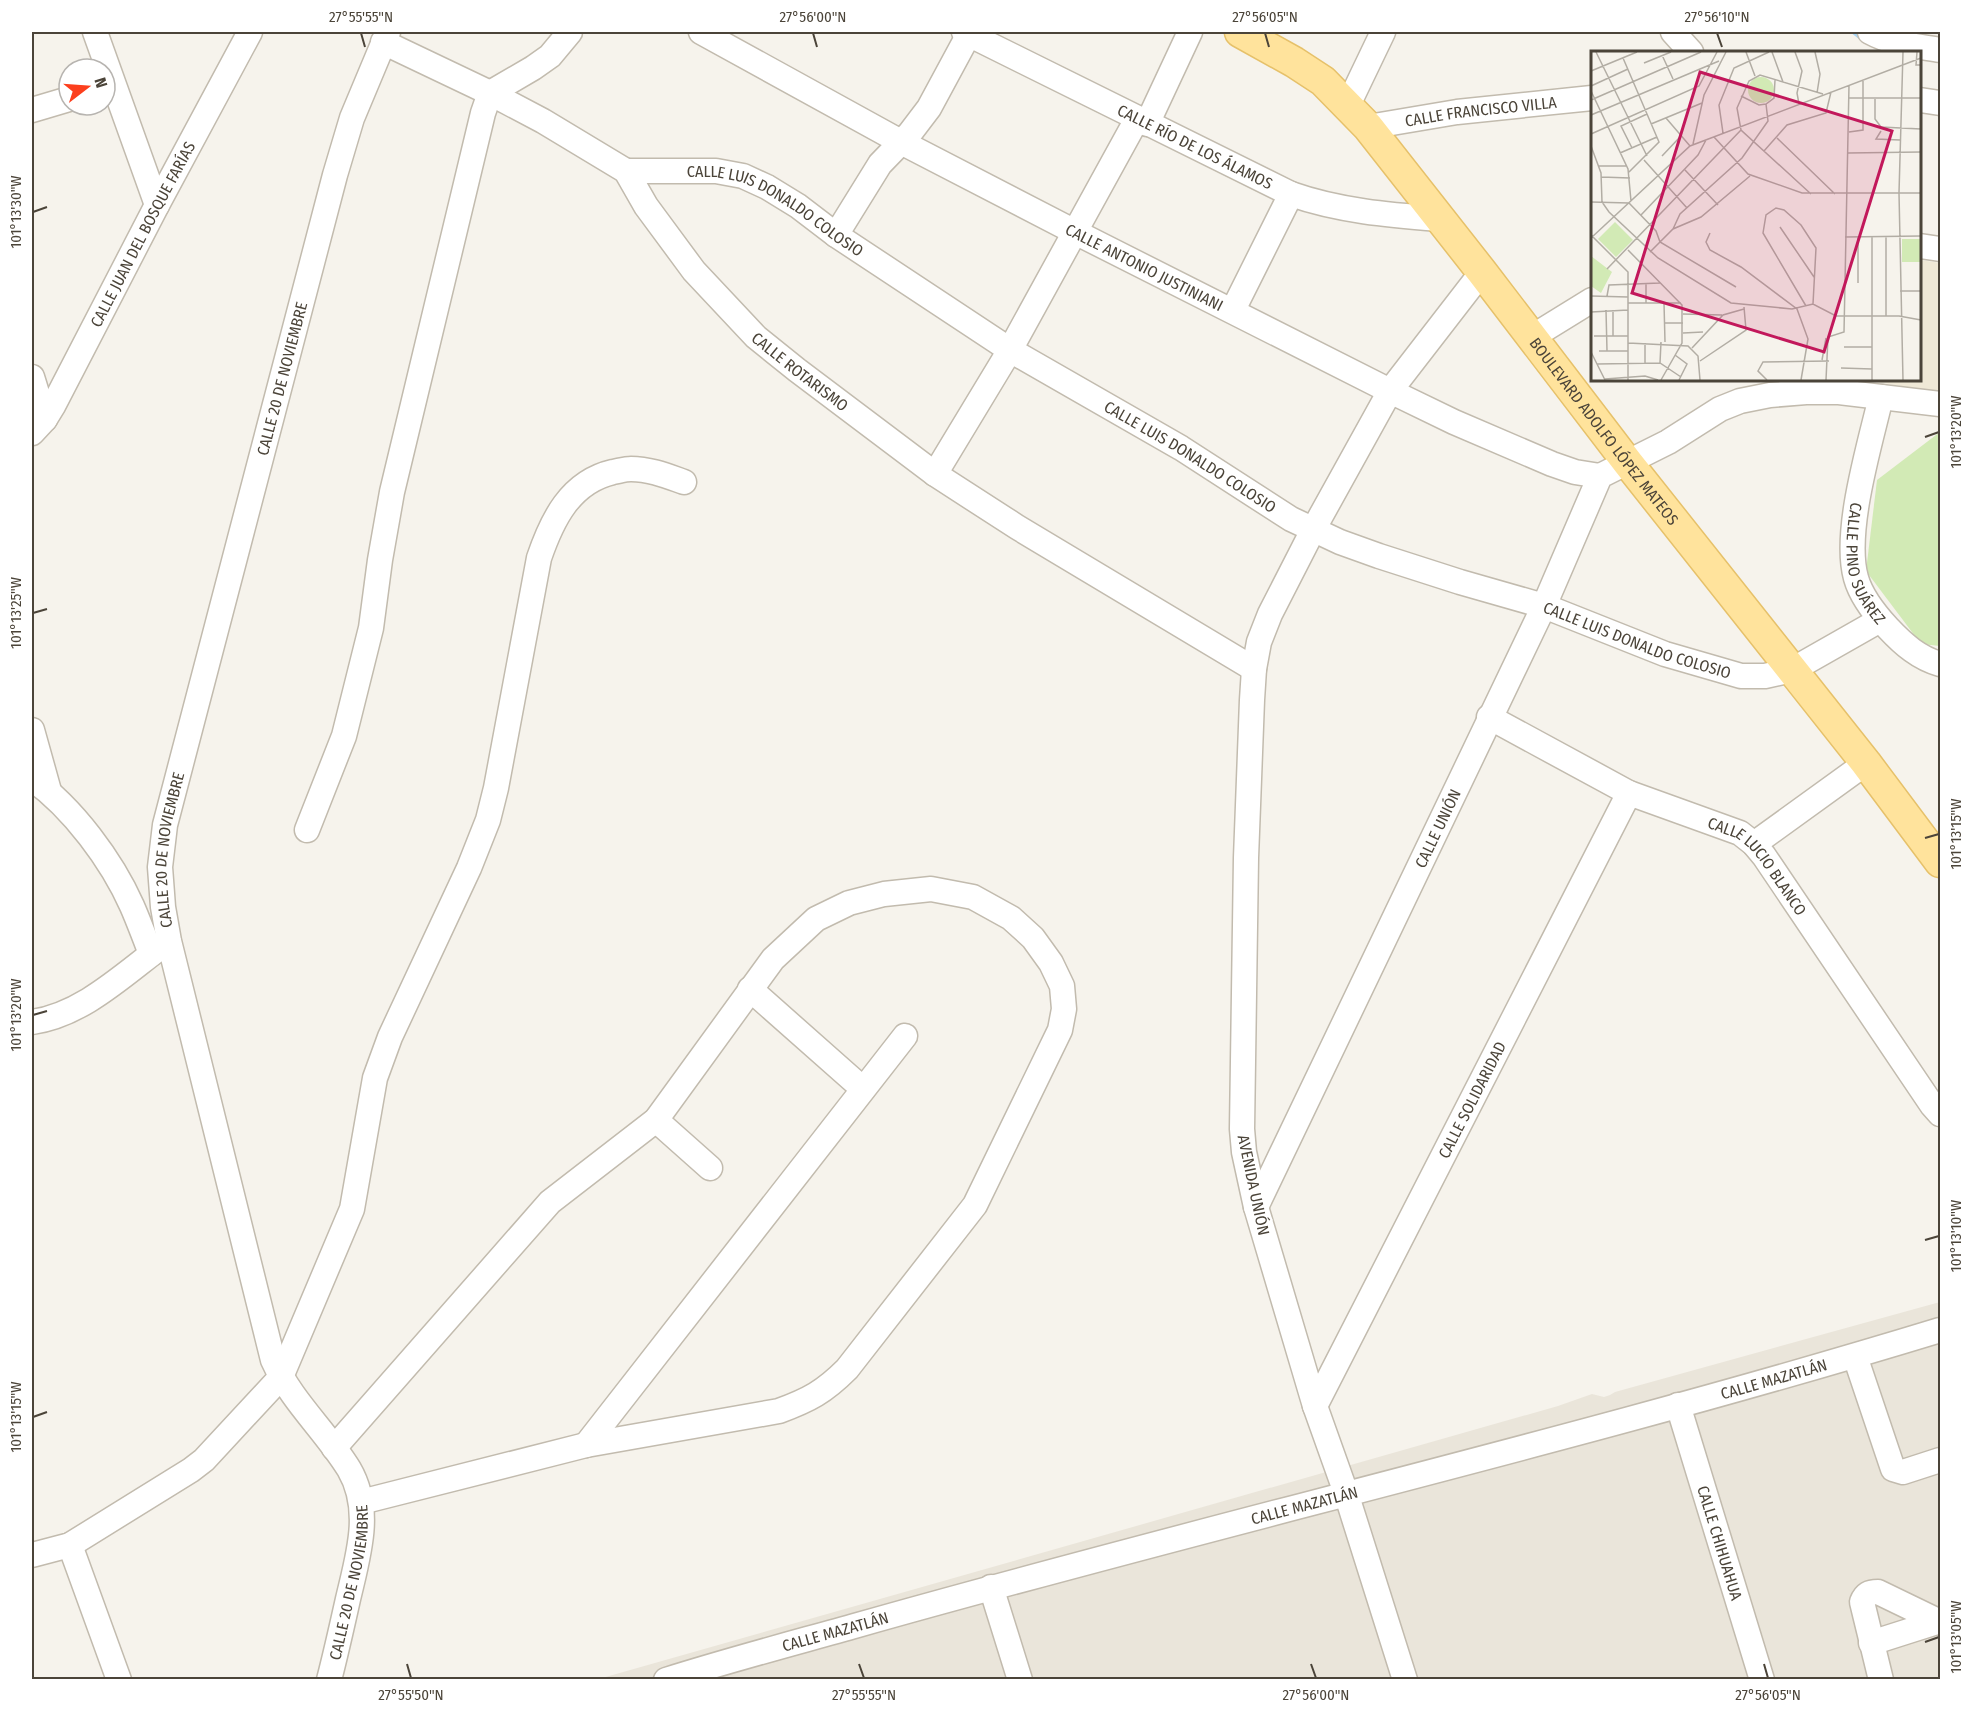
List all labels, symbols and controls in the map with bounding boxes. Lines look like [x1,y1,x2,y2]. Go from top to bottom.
text: 27°55'55"N [329,8,393,26]
text: 27°56'00"N [780,8,846,26]
text: 27°56'05"N [1232,8,1298,26]
text: 27°56'10"N [1684,8,1750,26]
inset map [1591,51,1921,381]
north arrow [57,57,117,117]
text: N [90,75,111,90]
street label: CALLE FRANCISCO VILLA [1404,93,1558,131]
street label: CALLE RÍO DE LOS ÁLAMOS [1114,101,1276,193]
street label: CALLE JUAN DEL BOSQUE FARÍAS [86,138,199,330]
street label: CALLE LUIS DONALDO COLOSIO [687,162,867,261]
text: 101°13'30"W [7,175,25,249]
street label: CALLE ANTONIO JUSTINIANI [1062,220,1226,315]
street label: CALLE 20 DE NOVIEMBRE [253,300,311,457]
street label: CALLE ROTARISMO [748,328,852,415]
street label: BOULEVARD ADOLFO LÓPEZ MATEOS [1526,334,1682,529]
text: 101°13'20"W [1947,395,1965,469]
street label: CALLE LUIS DONALDO COLOSIO [1101,397,1280,517]
street label: CALLE PINO SUÁREZ [1843,501,1889,628]
text: 101°13'25"W [7,577,25,649]
street label: CALLE LUIS DONALDO COLOSIO [1541,598,1733,683]
street label: CALLE 20 DE NOVIEMBRE [151,770,188,929]
street label: CALLE UNIÓN [1411,786,1465,871]
text: 101°13'15"W [1947,798,1965,870]
street label: CALLE LUCIO BLANCO [1705,813,1810,919]
text: 101°13'20"W [7,978,25,1052]
street label: CALLE SOLIDARIDAD [1434,1038,1510,1162]
street label: AVENIDA UNIÓN [1234,1133,1273,1237]
text: 101°13'10"W [1947,1200,1965,1272]
street label: CALLE MAZATLÁN [1719,1355,1829,1403]
text: 101°13'15"W [7,1381,25,1453]
street label: CALLE MAZATLÁN [1249,1482,1360,1529]
street label: CALLE CHIHUAHUA [1693,1483,1746,1603]
street label: CALLE 20 DE NOVIEMBRE [325,1504,372,1662]
text: 101°13'05"W [1947,1601,1965,1673]
street label: CALLE MAZATLÁN [780,1608,891,1656]
text: 27°55'50"N [378,1686,444,1704]
text: 27°55'55"N [832,1686,896,1704]
text: 27°56'00"N [1283,1686,1349,1704]
text: 27°56'05"N [1735,1686,1801,1704]

